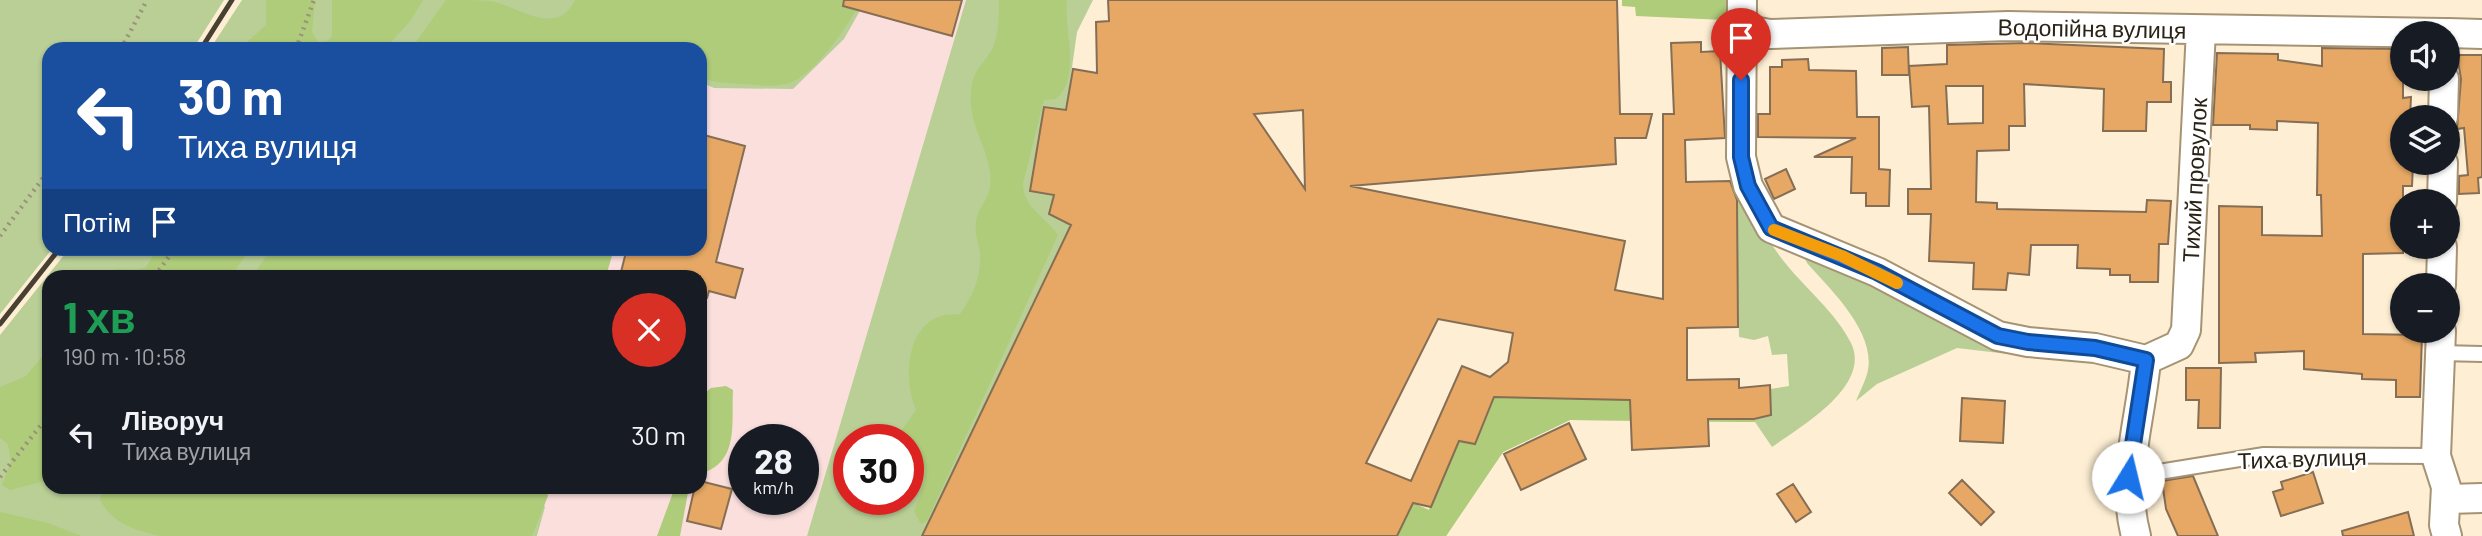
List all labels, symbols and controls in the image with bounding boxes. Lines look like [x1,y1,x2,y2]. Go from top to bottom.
pin [1711,8,1771,80]
street label: Водопійна вулиця [1997,12,2187,44]
icon: arrive [1722,19,1760,57]
map controls [2390,21,2460,343]
button: sound [2390,21,2460,91]
text: 30 m [178,66,283,125]
icon: left [63,70,154,161]
street label: Тихий провулок [2176,96,2212,263]
button: layers [2390,105,2460,175]
text: Тиха вулиця [178,126,358,164]
button: + [2390,189,2460,259]
icon: arrive [145,203,183,241]
text: Потім [63,206,131,237]
button: − [2390,273,2460,343]
text: 1 хв [63,291,135,341]
button: close [612,293,686,367]
text: 190 m · 10:58 [63,342,186,370]
text: Ліворуч [122,404,224,435]
icon: left [63,416,101,454]
text: 30 m [631,419,686,450]
speed limit sign: 30 [833,424,924,515]
text: Тиха вулиця [122,437,251,465]
text: 28 [754,439,793,481]
position arrow [2091,440,2165,514]
street label: Тиха вулиця [2237,442,2367,474]
text: km/h [753,476,794,498]

